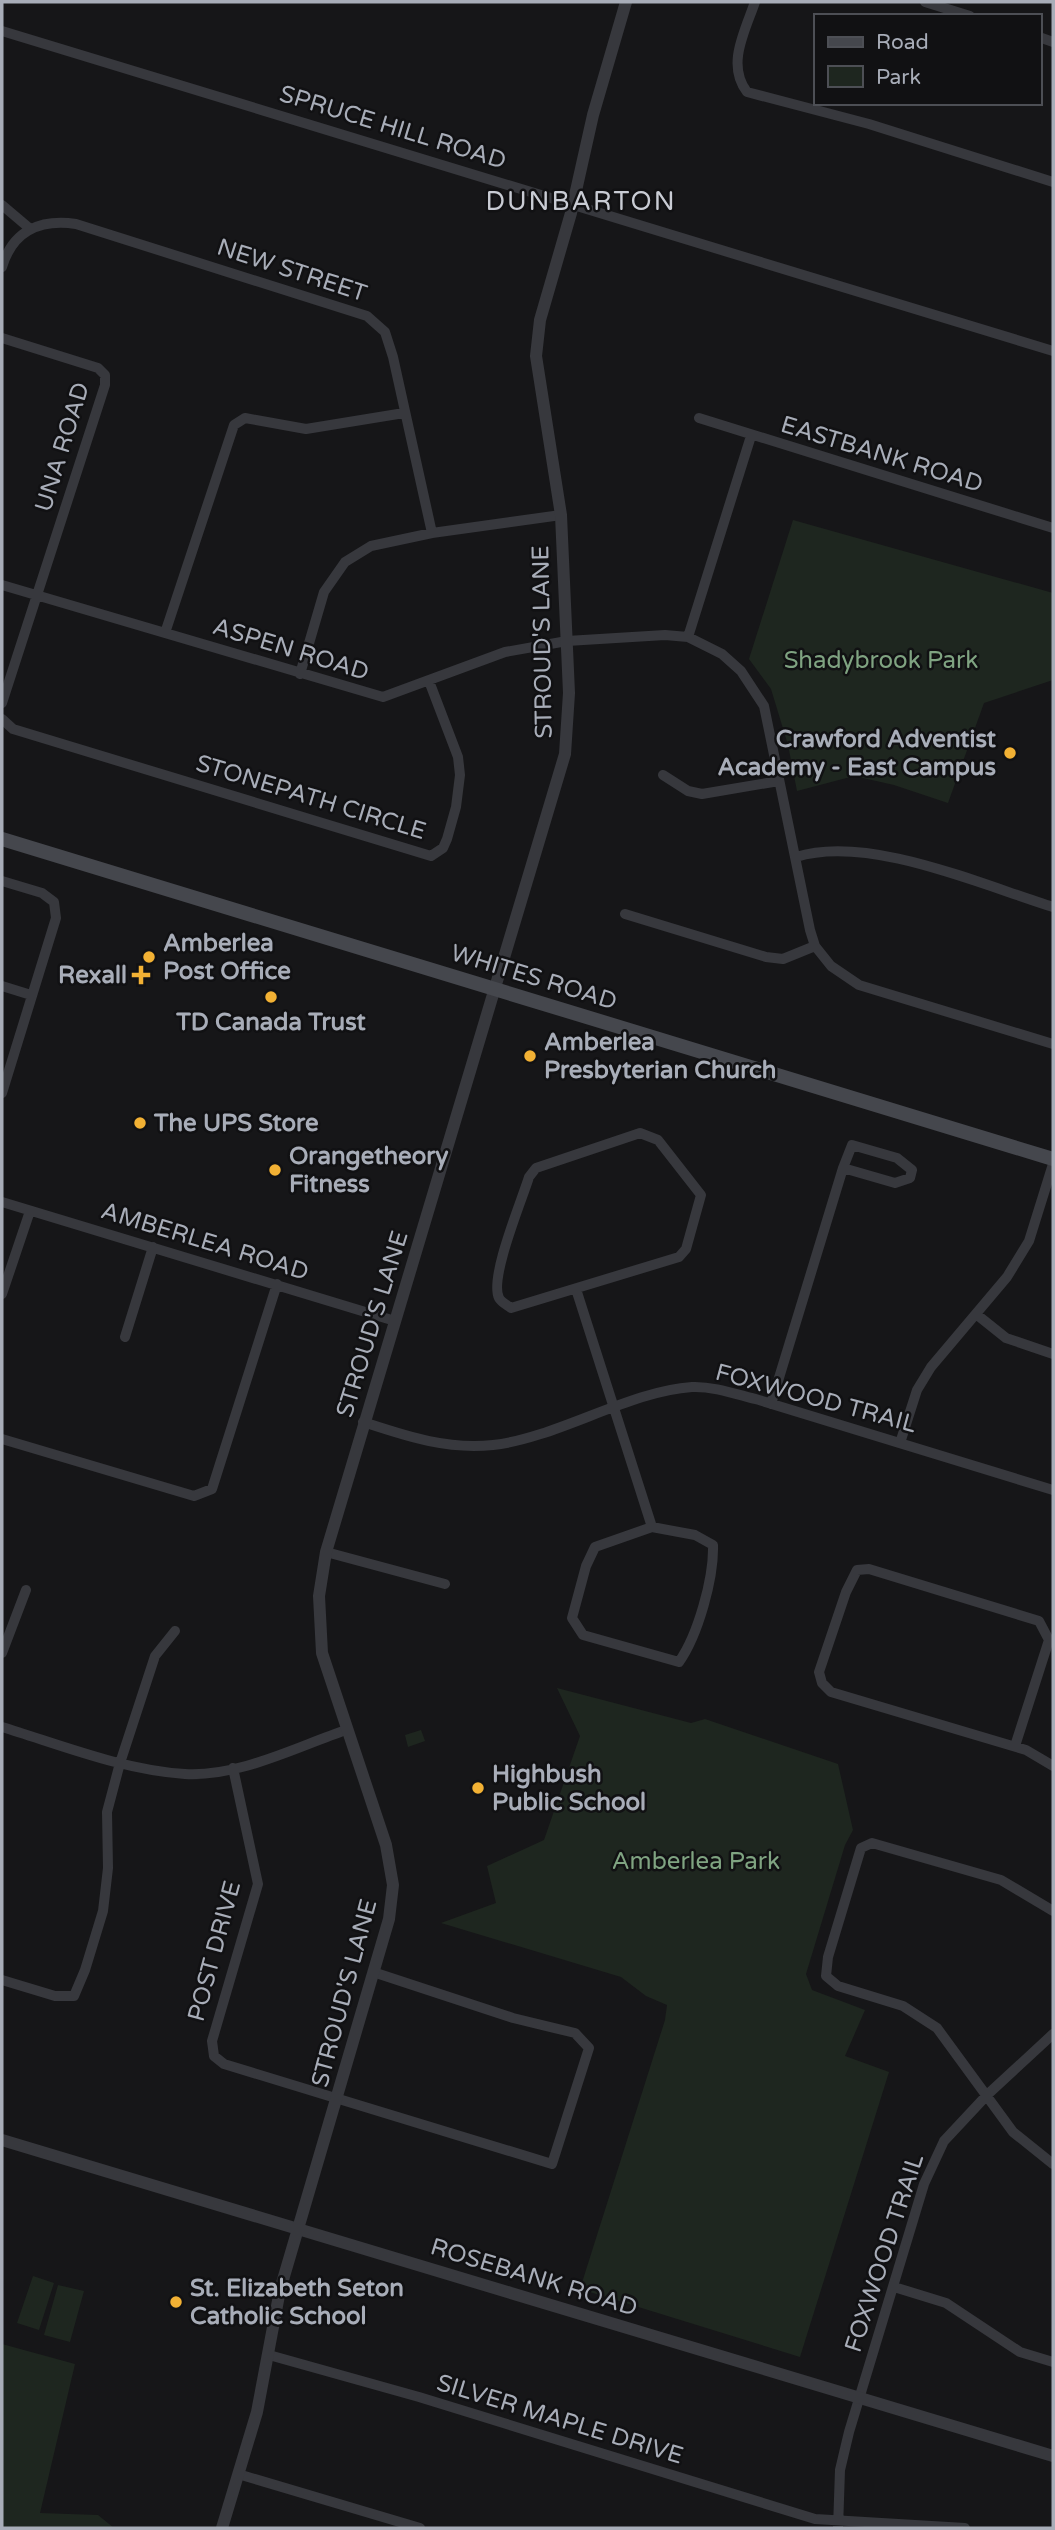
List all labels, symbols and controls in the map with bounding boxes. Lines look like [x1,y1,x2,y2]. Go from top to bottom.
legend [814,14,1041,105]
text: Road [876,30,929,55]
text: Park [876,65,921,90]
street label: SPRUCE HILL ROAD [276,79,510,176]
district label: DUNBARTON [485,186,677,217]
street label: NEW STREET [213,233,371,308]
street label: UNA ROAD [29,379,96,515]
street label: EASTBANK ROAD [777,410,987,499]
street label: STROUD'S LANE [526,545,559,739]
street label: ASPEN ROAD [209,612,372,687]
park label: Shadybrook Park [784,646,978,675]
place label: Crawford Adventist Academy - East Campus [717,725,997,782]
marker: Crawford Adventist Academy - East Campus [1002,745,1018,761]
street label: STONEPATH CIRCLE [192,749,429,846]
place label: Amberlea Post Office [163,929,291,986]
street label: WHITES ROAD [447,938,620,1017]
marker: Amberlea Post Office [141,949,157,965]
place label: Rexall [58,961,127,990]
marker: Rexall [133,967,149,983]
marker: TD Canada Trust [263,989,279,1005]
place label: TD Canada Trust [175,1008,367,1037]
place label: Amberlea Presbyterian Church [544,1028,776,1085]
marker: Amberlea Presbyterian Church [522,1048,538,1064]
place label: The UPS Store [153,1109,319,1138]
marker: The UPS Store [132,1115,148,1131]
place label: Orangetheory Fitness [289,1142,448,1199]
marker: Orangetheory Fitness [267,1162,283,1178]
street label: AMBERLEA ROAD [98,1196,312,1287]
street label: STROUD'S LANE [330,1227,415,1421]
street label: FOXWOOD TRAIL [712,1358,920,1439]
place label: Highbush Public School [492,1760,646,1817]
marker: Highbush Public School [470,1780,486,1796]
park label: Amberlea Park [612,1847,780,1876]
street label: POST DRIVE [182,1878,247,2025]
street label: STROUD'S LANE [305,1896,384,2090]
street label: FOXWOOD TRAIL [839,2150,930,2356]
street label: ROSEBANK ROAD [427,2232,641,2323]
place label: St. Elizabeth Seton Catholic School [190,2274,404,2331]
marker: St. Elizabeth Seton Catholic School [168,2294,184,2310]
street label: SILVER MAPLE DRIVE [433,2368,687,2471]

